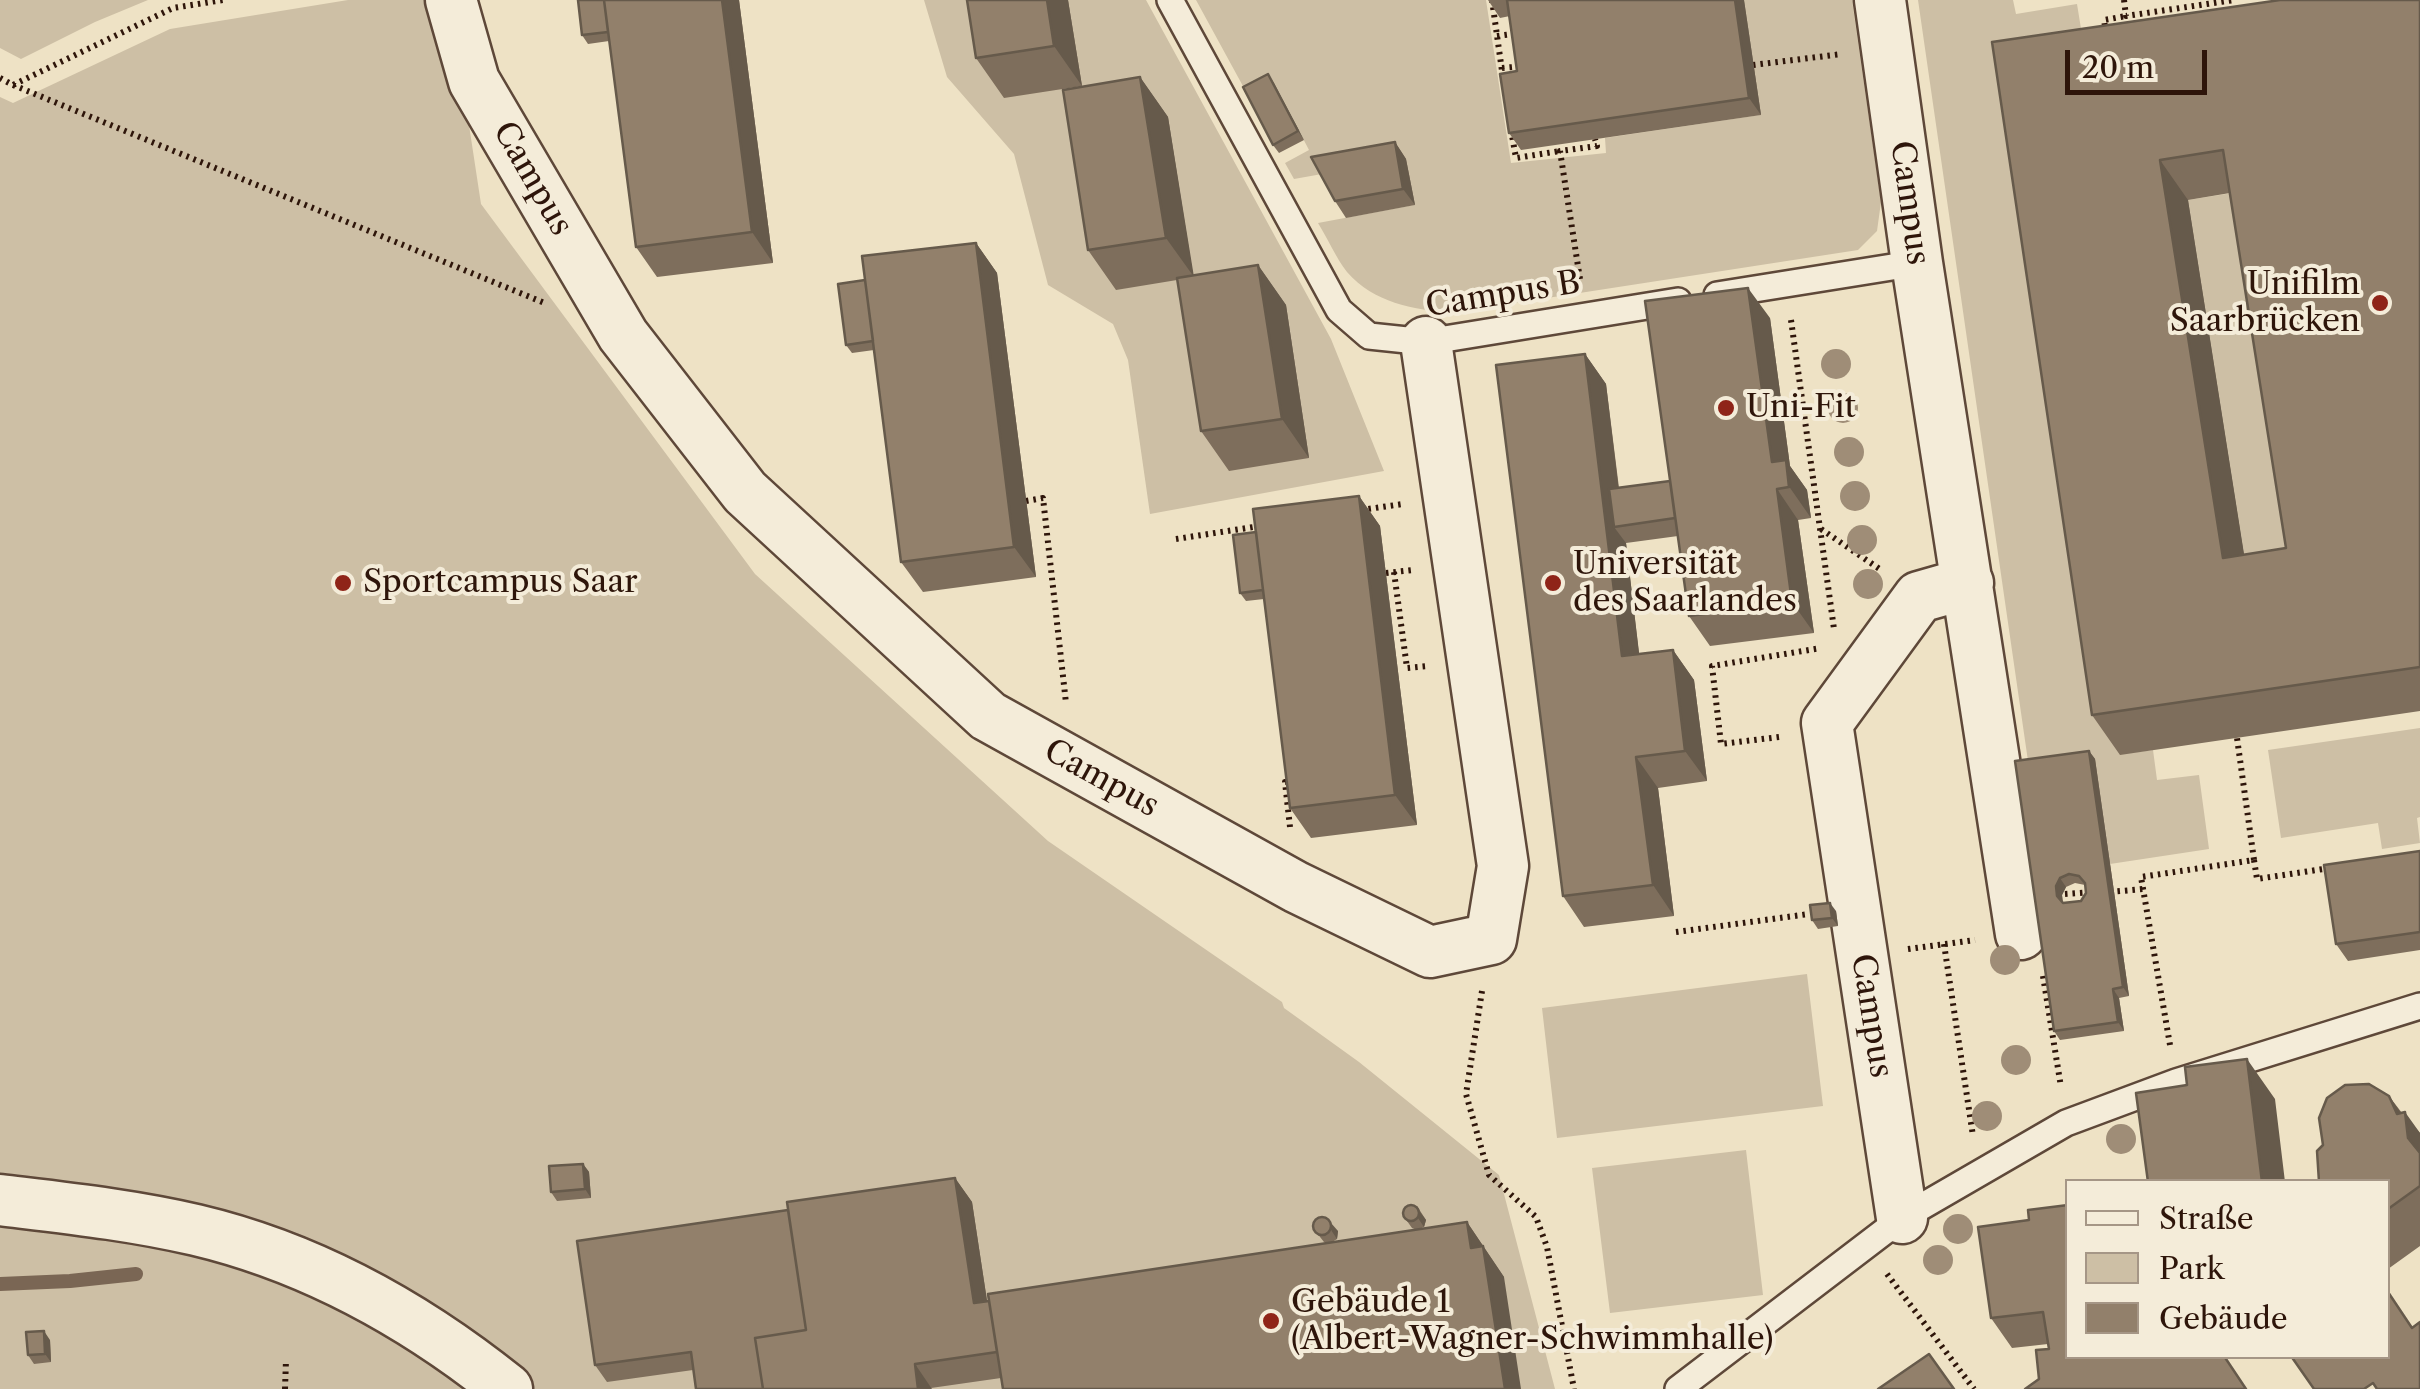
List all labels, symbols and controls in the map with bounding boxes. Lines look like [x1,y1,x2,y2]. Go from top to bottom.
scale bar [2070,30,2212,92]
text: 20 m [2082,49,2154,86]
street label: Campus [484,115,580,243]
street label: Campus [1881,139,1937,267]
street label: Campus B [1423,264,1583,326]
place label: Unifilm Saarbrücken [2170,266,2360,341]
marker: Unifilm Saarbrücken [2369,292,2391,314]
place label: Uni-Fit [1746,389,1856,427]
marker: Uni-Fit [1715,397,1737,419]
place label: Universität des Saarlandes [1573,546,1797,621]
place label: Sportcampus Saar [363,564,638,602]
marker: Sportcampus Saar [332,572,354,594]
marker: Universität des Saarlandes [1542,572,1564,594]
street label: Campus [1037,732,1165,826]
street label: Campus [1842,951,1900,1081]
legend [2065,1179,2390,1359]
text: Straße [2159,1200,2254,1237]
text: Park [2159,1250,2224,1287]
place label: Gebäude 1 (Albert-Wagner-Schwimmhalle) [1291,1284,1774,1359]
text: Gebäude [2159,1300,2287,1337]
marker: Gebäude 1 (Albert-Wagner-Schwimmhalle) [1260,1310,1282,1332]

